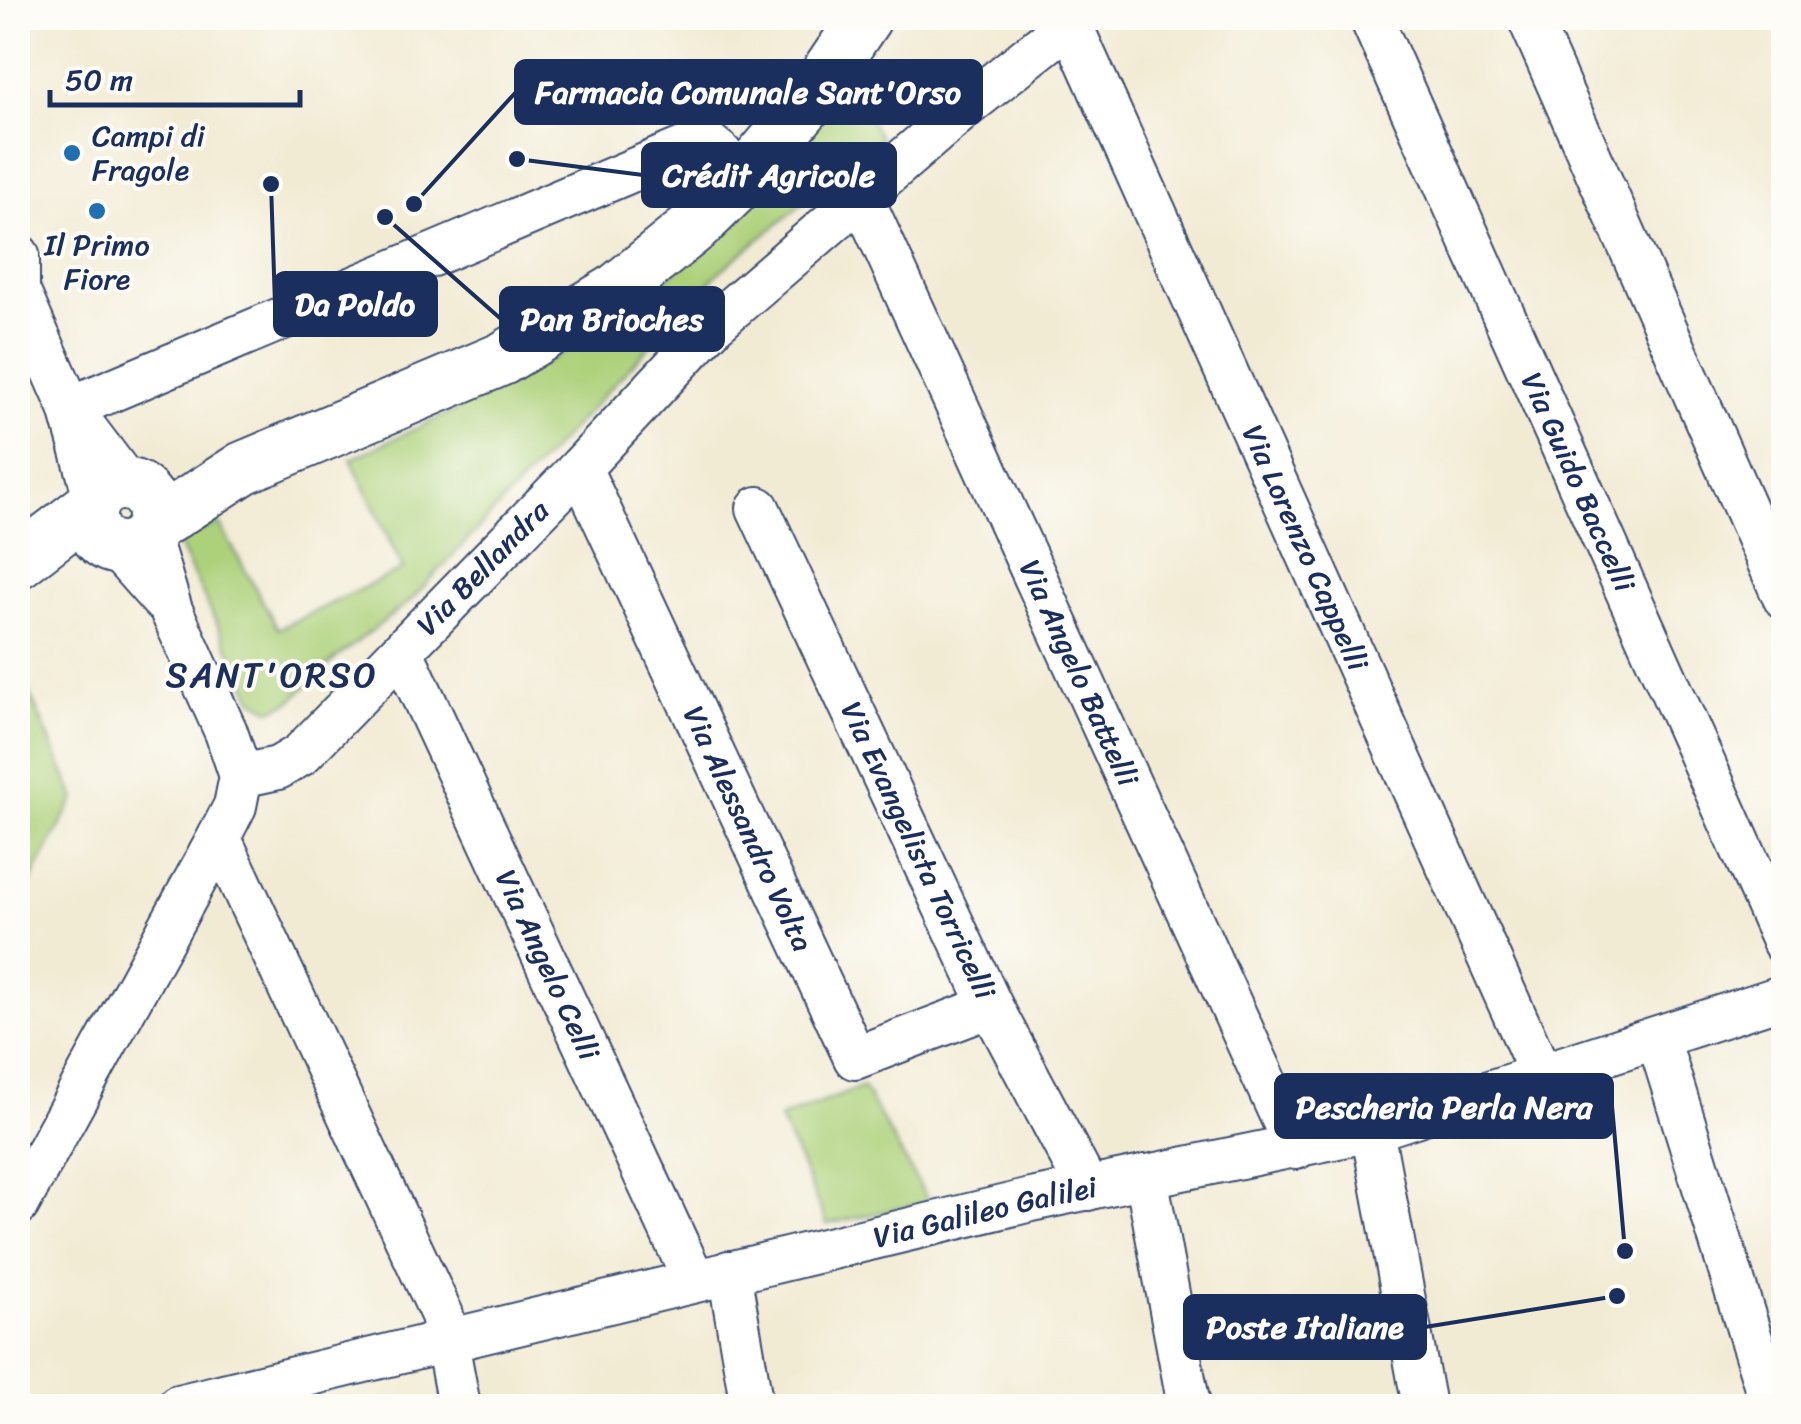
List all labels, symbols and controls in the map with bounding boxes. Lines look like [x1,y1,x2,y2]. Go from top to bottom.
scale bar [50,45,300,107]
text: 50 m [65,53,133,107]
callout: Farmacia Comunale Sant'Orso [516,61,981,123]
text: Farmacia Comunale Sant'Orso [534,64,962,121]
place label: Campi di Fragole [92,109,206,197]
marker: Campi di Fragole [61,142,83,164]
callout: Crédit Agricole [643,144,895,206]
text: Crédit Agricole [662,147,876,204]
marker: Il Primo Fiore [86,200,108,222]
place label: Il Primo Fiore [43,218,150,306]
callout: Da Poldo [275,273,436,335]
text: Da Poldo [295,276,415,333]
callout: Pan Brioches [501,288,723,350]
text: Pan Brioches [520,291,705,348]
street label: Via Guido Baccelli [1505,363,1652,602]
street label: Via Lorenzo Cappelli [1226,416,1385,681]
street label: Via Bellandra [402,486,564,649]
street label: Via Angelo Battelli [1003,550,1155,797]
district label: SANT'ORSO [166,644,378,706]
street label: Via Evangelista Torricelli [825,692,1012,1010]
street label: Via Alessandro Volta [667,696,829,961]
street label: Via Angelo Celli [480,860,616,1070]
callout: Pescheria Perla Nera [1276,1075,1612,1137]
text: Pescheria Perla Nera [1296,1079,1593,1136]
street label: Via Galileo Galilei [868,1160,1103,1264]
callout: Poste Italiane [1185,1296,1425,1358]
text: Poste Italiane [1206,1299,1404,1356]

